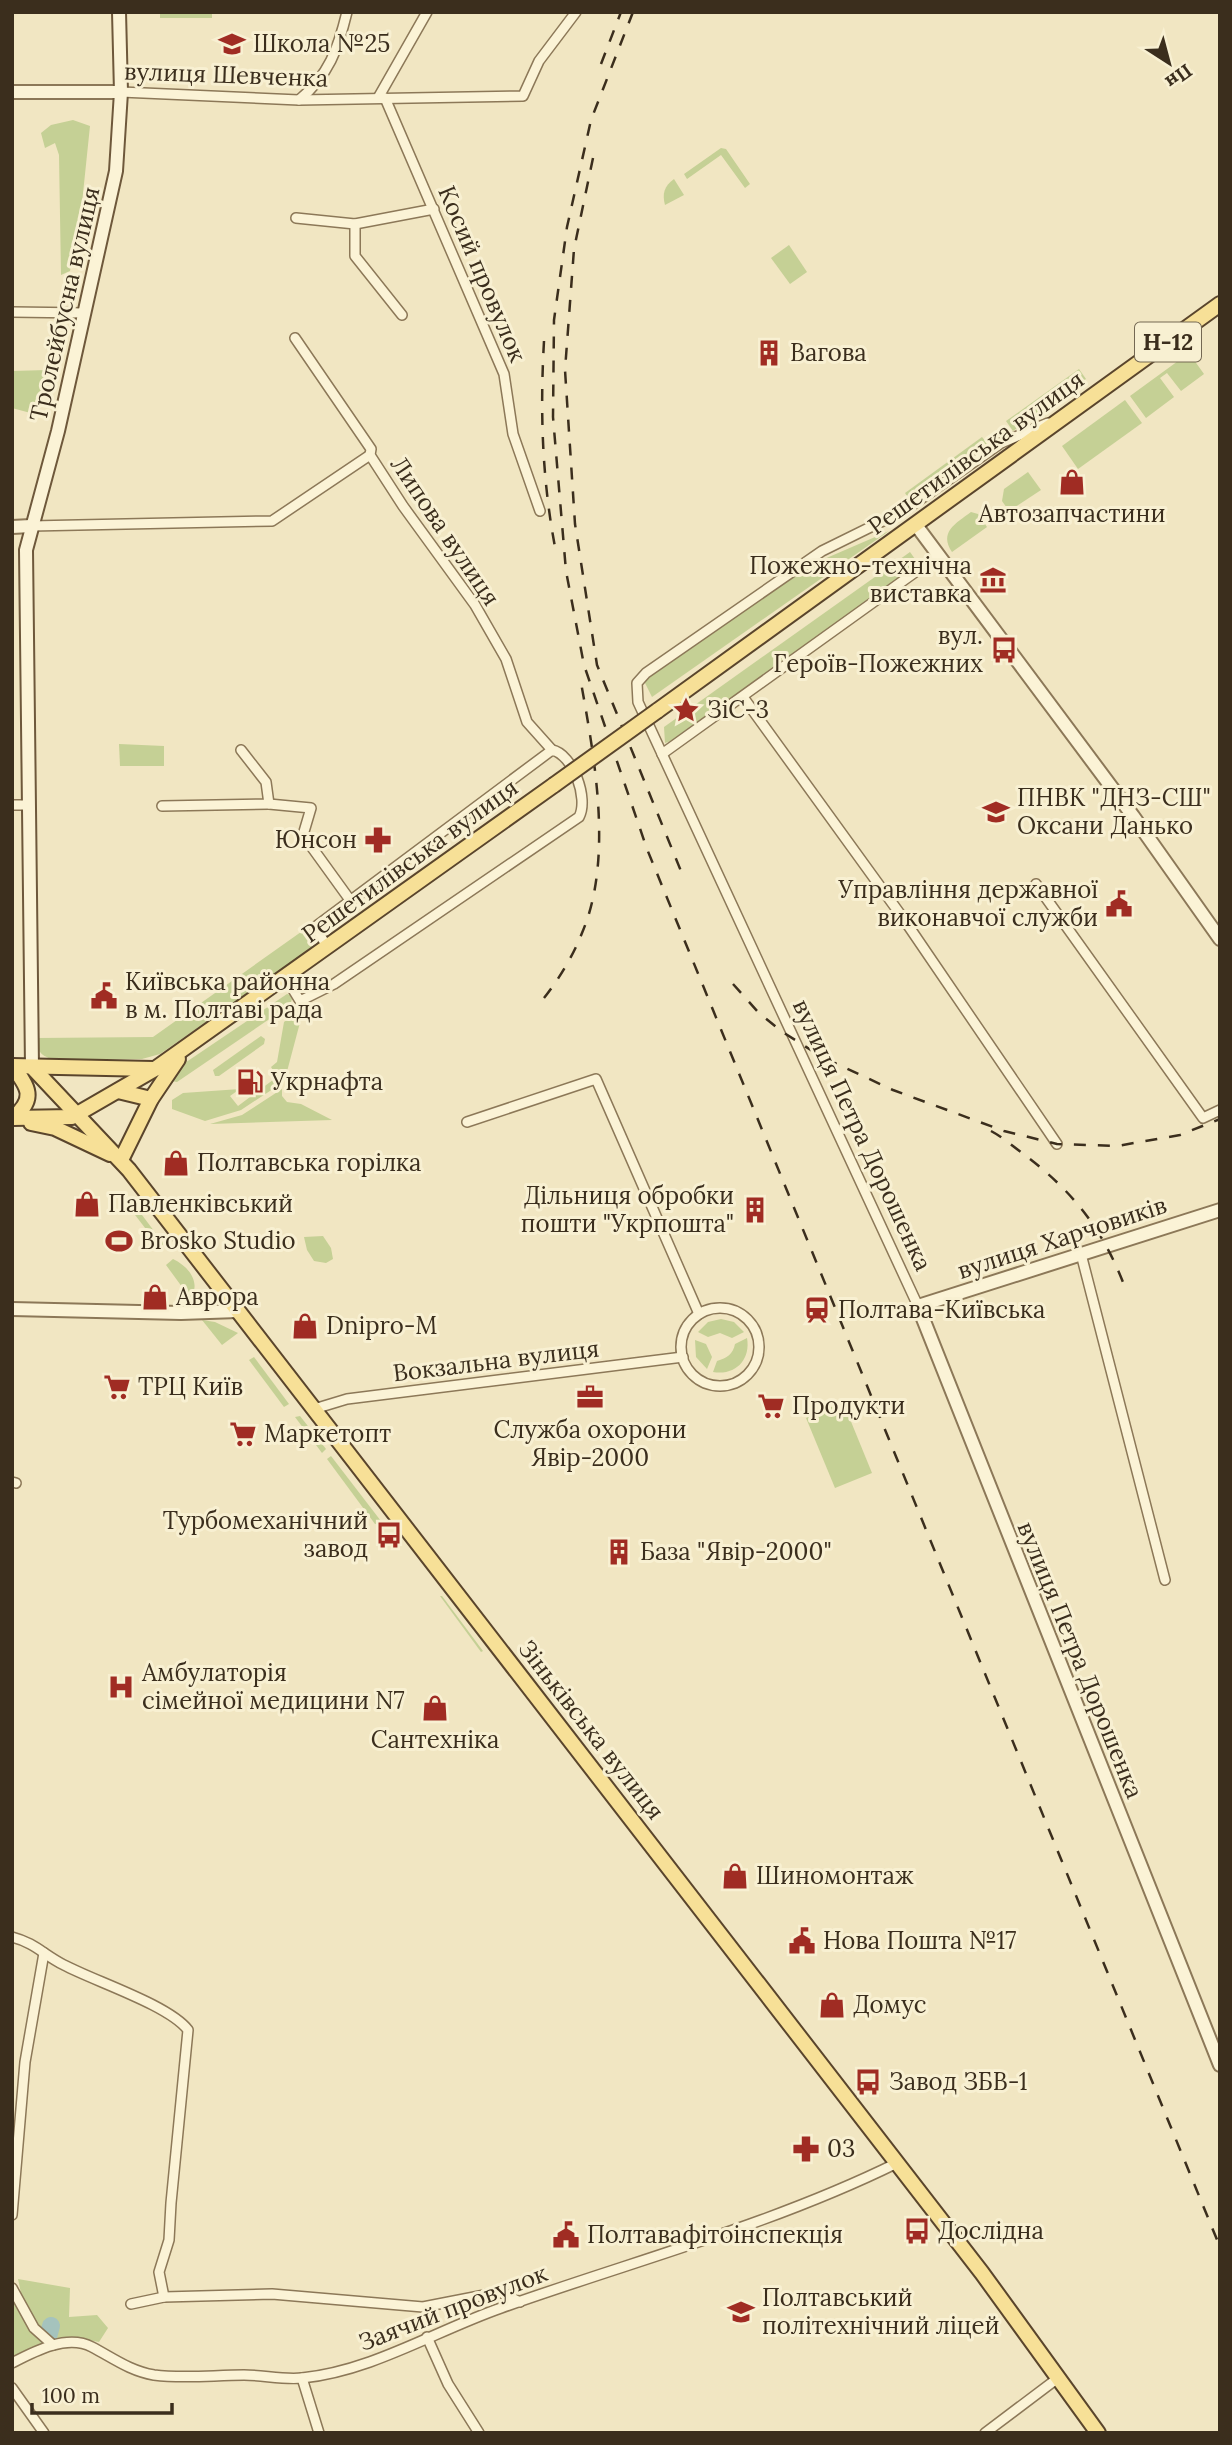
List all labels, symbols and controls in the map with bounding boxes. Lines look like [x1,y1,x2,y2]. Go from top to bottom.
place label: Школа №25 [253,28,390,59]
north arrow [1134,28,1204,98]
school or university icon: Школа №25 [217,29,247,59]
street label: вулиця Шевченка [123,55,329,94]
text: Пн [1161,59,1197,95]
street label: Косий провулок [431,181,534,367]
street label: Тролейбусна вулиця [22,184,107,424]
road number: Н-12 [1135,322,1201,362]
place label: Вагова [790,337,867,368]
building icon: Вагова [754,338,784,368]
street label: Решетилівська вулиця [862,364,1090,541]
street label: Липова вулиця [384,450,507,611]
shop icon: Автозапчастини [1057,467,1087,497]
place label: Автозапчастини [977,498,1166,529]
place label: Пожежно-технічна виставка [749,550,972,609]
museum icon: Пожежно-технічна виставка [978,565,1008,595]
place label: вул. Героїв-Пожежних [773,620,983,679]
bus stop icon: вул. Героїв-Пожежних [989,635,1019,665]
place label: ЗіС-3 [707,694,769,725]
place icon: ЗіС-3 [671,695,701,725]
street label: Решетилівська вулиця [296,772,524,949]
place label: ПНВК "ДНЗ-СШ" Оксани Данько [1017,782,1211,841]
school or university icon: ПНВК "ДНЗ-СШ" Оксани Данько [981,797,1011,827]
place label: Юнсон [275,824,357,855]
pharmacy icon: Юнсон [363,825,393,855]
place label: Управління державної виконавчої служби [837,874,1098,933]
public building icon: Управління державної виконавчої служби [1104,889,1134,919]
place label: Київська районна в м. Полтаві рада [125,966,330,1025]
public building icon: Київська районна в м. Полтаві рада [89,981,119,1011]
street label: вулиця Петра Дорошенка [786,994,939,1276]
place label: Укрнафта [270,1066,383,1097]
fuel station icon: Укрнафта [235,1067,265,1097]
place label: Полтавська горілка [197,1147,421,1178]
shop icon: Полтавська горілка [161,1148,191,1178]
place label: Дільниця обробки пошти "Укрпошта" [521,1180,734,1239]
place label: Павленківський [108,1188,293,1219]
shop icon: Павленківський [72,1189,102,1219]
street label: вулиця Харчовиків [953,1189,1170,1286]
building icon: Дільниця обробки пошти "Укрпошта" [740,1195,770,1225]
place label: Brosko Studio [140,1225,295,1256]
sports icon: Brosko Studio [104,1226,134,1256]
place label: Аврора [175,1281,259,1312]
shop icon: Аврора [140,1282,170,1312]
place label: Полтава-Київська [838,1294,1045,1325]
station icon: Полтава-Київська [802,1295,832,1325]
place label: Dnipro-M [326,1310,437,1341]
shop icon: Dnipro-M [290,1311,320,1341]
street label: Вокзальна вулиця [391,1332,601,1389]
place label: ТРЦ Київ [138,1371,243,1402]
supermarket icon: ТРЦ Київ [102,1372,132,1402]
office icon: Служба охорони Явір-2000 [575,1382,605,1412]
place label: Продукти [792,1390,905,1421]
supermarket icon: Продукти [756,1391,786,1421]
place label: Служба охорони Явір-2000 [493,1414,687,1473]
place label: Маркетопт [264,1418,391,1449]
supermarket icon: Маркетопт [228,1419,258,1449]
place label: Турбомеханічний завод [163,1505,368,1564]
street label: вулиця Петра Дорошенка [1011,1517,1150,1803]
bus stop icon: Турбомеханічний завод [374,1520,404,1550]
place label: База "Явір-2000" [640,1536,832,1567]
building icon: База "Явір-2000" [604,1537,634,1567]
street label: Зіньківська вулиця [512,1634,671,1826]
place label: Амбулаторія сімейної медицини N7 [141,1657,405,1716]
hospital icon: Амбулаторія сімейної медицини N7 [106,1672,136,1702]
shop icon: Сантехніка [420,1693,450,1723]
place label: Сантехніка [371,1724,499,1755]
place label: Шиномонтаж [756,1860,914,1891]
shop icon: Шиномонтаж [720,1861,750,1891]
place label: Нова Пошта №17 [823,1925,1016,1956]
public building icon: Нова Пошта №17 [787,1926,817,1956]
place label: Домус [853,1989,927,2020]
shop icon: Домус [817,1990,847,2020]
place label: Завод ЗБВ-1 [889,2066,1028,2097]
bus stop icon: Завод ЗБВ-1 [853,2067,883,2097]
place label: 03 [827,2133,855,2164]
pharmacy icon: 03 [791,2134,821,2164]
place label: Дослідна [938,2215,1044,2246]
bus stop icon: Дослідна [902,2216,932,2246]
place label: Полтавафітоінспекція [587,2219,843,2250]
public building icon: Полтавафітоінспекція [551,2220,581,2250]
street label: Заячий провулок [354,2257,552,2358]
place label: Полтавський політехнічний ліцей [762,2282,999,2341]
school or university icon: Полтавський політехнічний ліцей [726,2297,756,2327]
scale bar [32,2372,172,2416]
text: 100 m [42,2382,100,2409]

